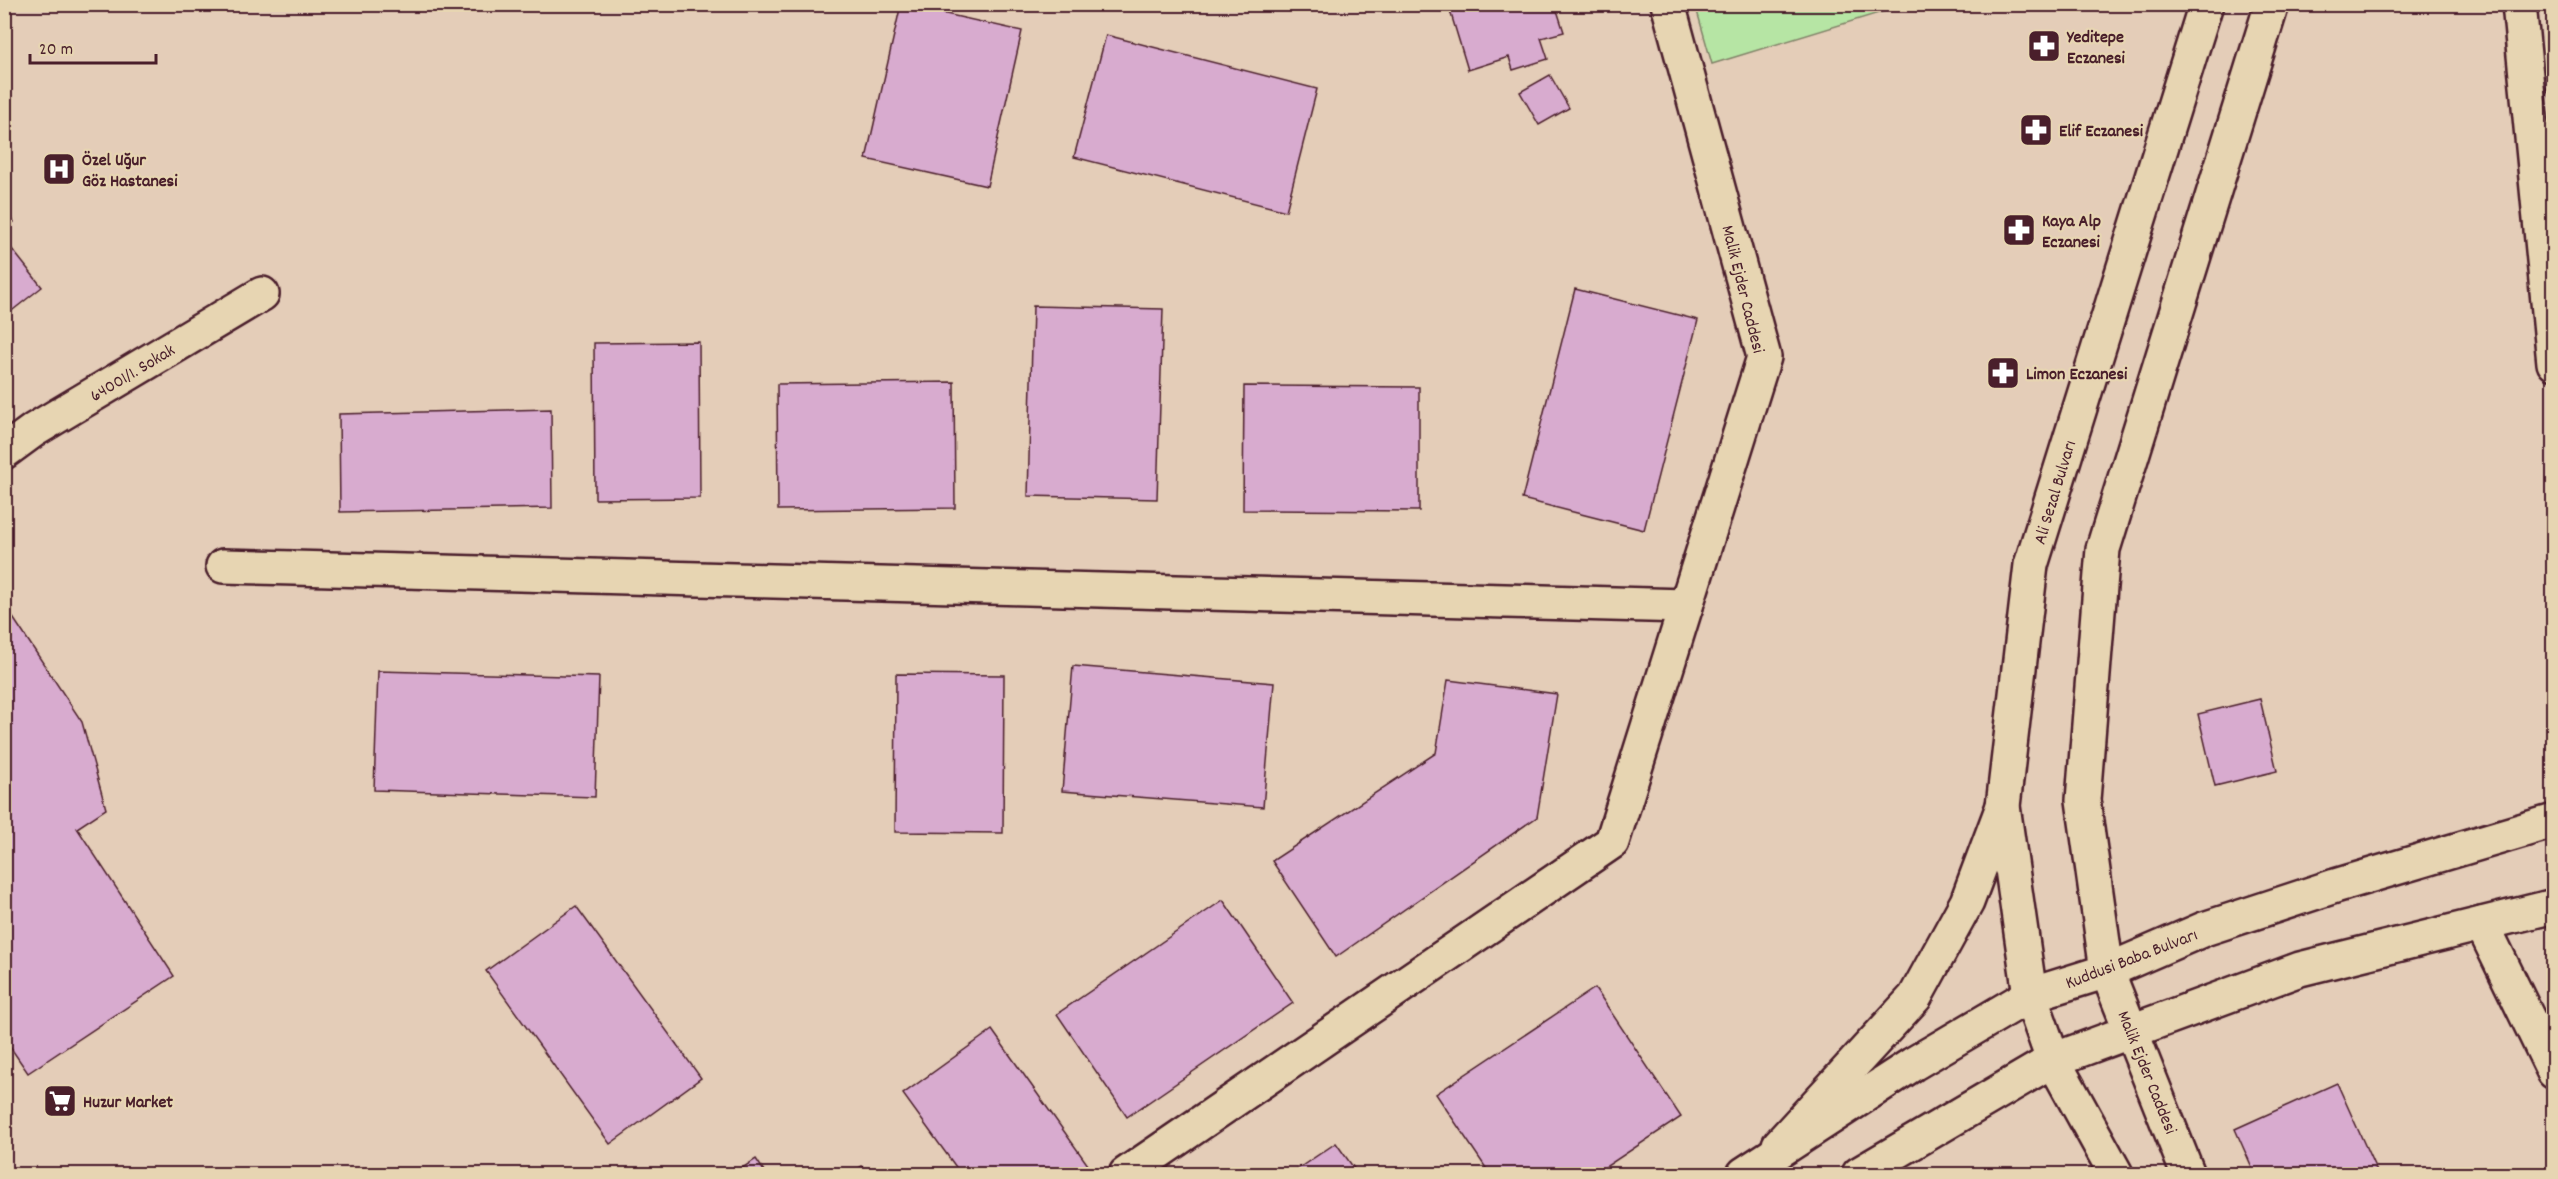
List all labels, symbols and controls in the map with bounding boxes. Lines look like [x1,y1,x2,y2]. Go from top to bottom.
place label: Yeditepe Eczanesi [2066,26,2126,72]
scale bar [30,27,156,65]
pharmacy icon: Yeditepe Eczanesi [2026,28,2062,64]
text: 20 m [39,38,73,63]
pharmacy icon: Elif Eczanesi [2018,112,2054,148]
place label: Elif Eczanesi [2059,120,2144,145]
place label: Özel Uğur Göz Hastanesi [82,149,178,195]
hospital icon: Özel Uğur Göz Hastanesi [41,151,77,187]
place label: Kaya Alp Eczanesi [2042,210,2101,256]
pharmacy icon: Kaya Alp Eczanesi [2001,212,2037,248]
street label: Malik Ejder Caddesi [1714,223,1770,356]
street label: 64001/1. Sokak [86,339,181,409]
pharmacy icon: Limon Eczanesi [1985,355,2021,391]
place label: Limon Eczanesi [2026,363,2128,388]
street label: Ali Sezal Bulvarı [2029,438,2084,548]
street label: Kuddusi Baba Bulvarı [2062,924,2202,997]
street label: Malik Ejder Caddesi [2110,1007,2182,1138]
supermarket icon: Huzur Market [42,1083,78,1119]
place label: Huzur Market [83,1091,173,1116]

